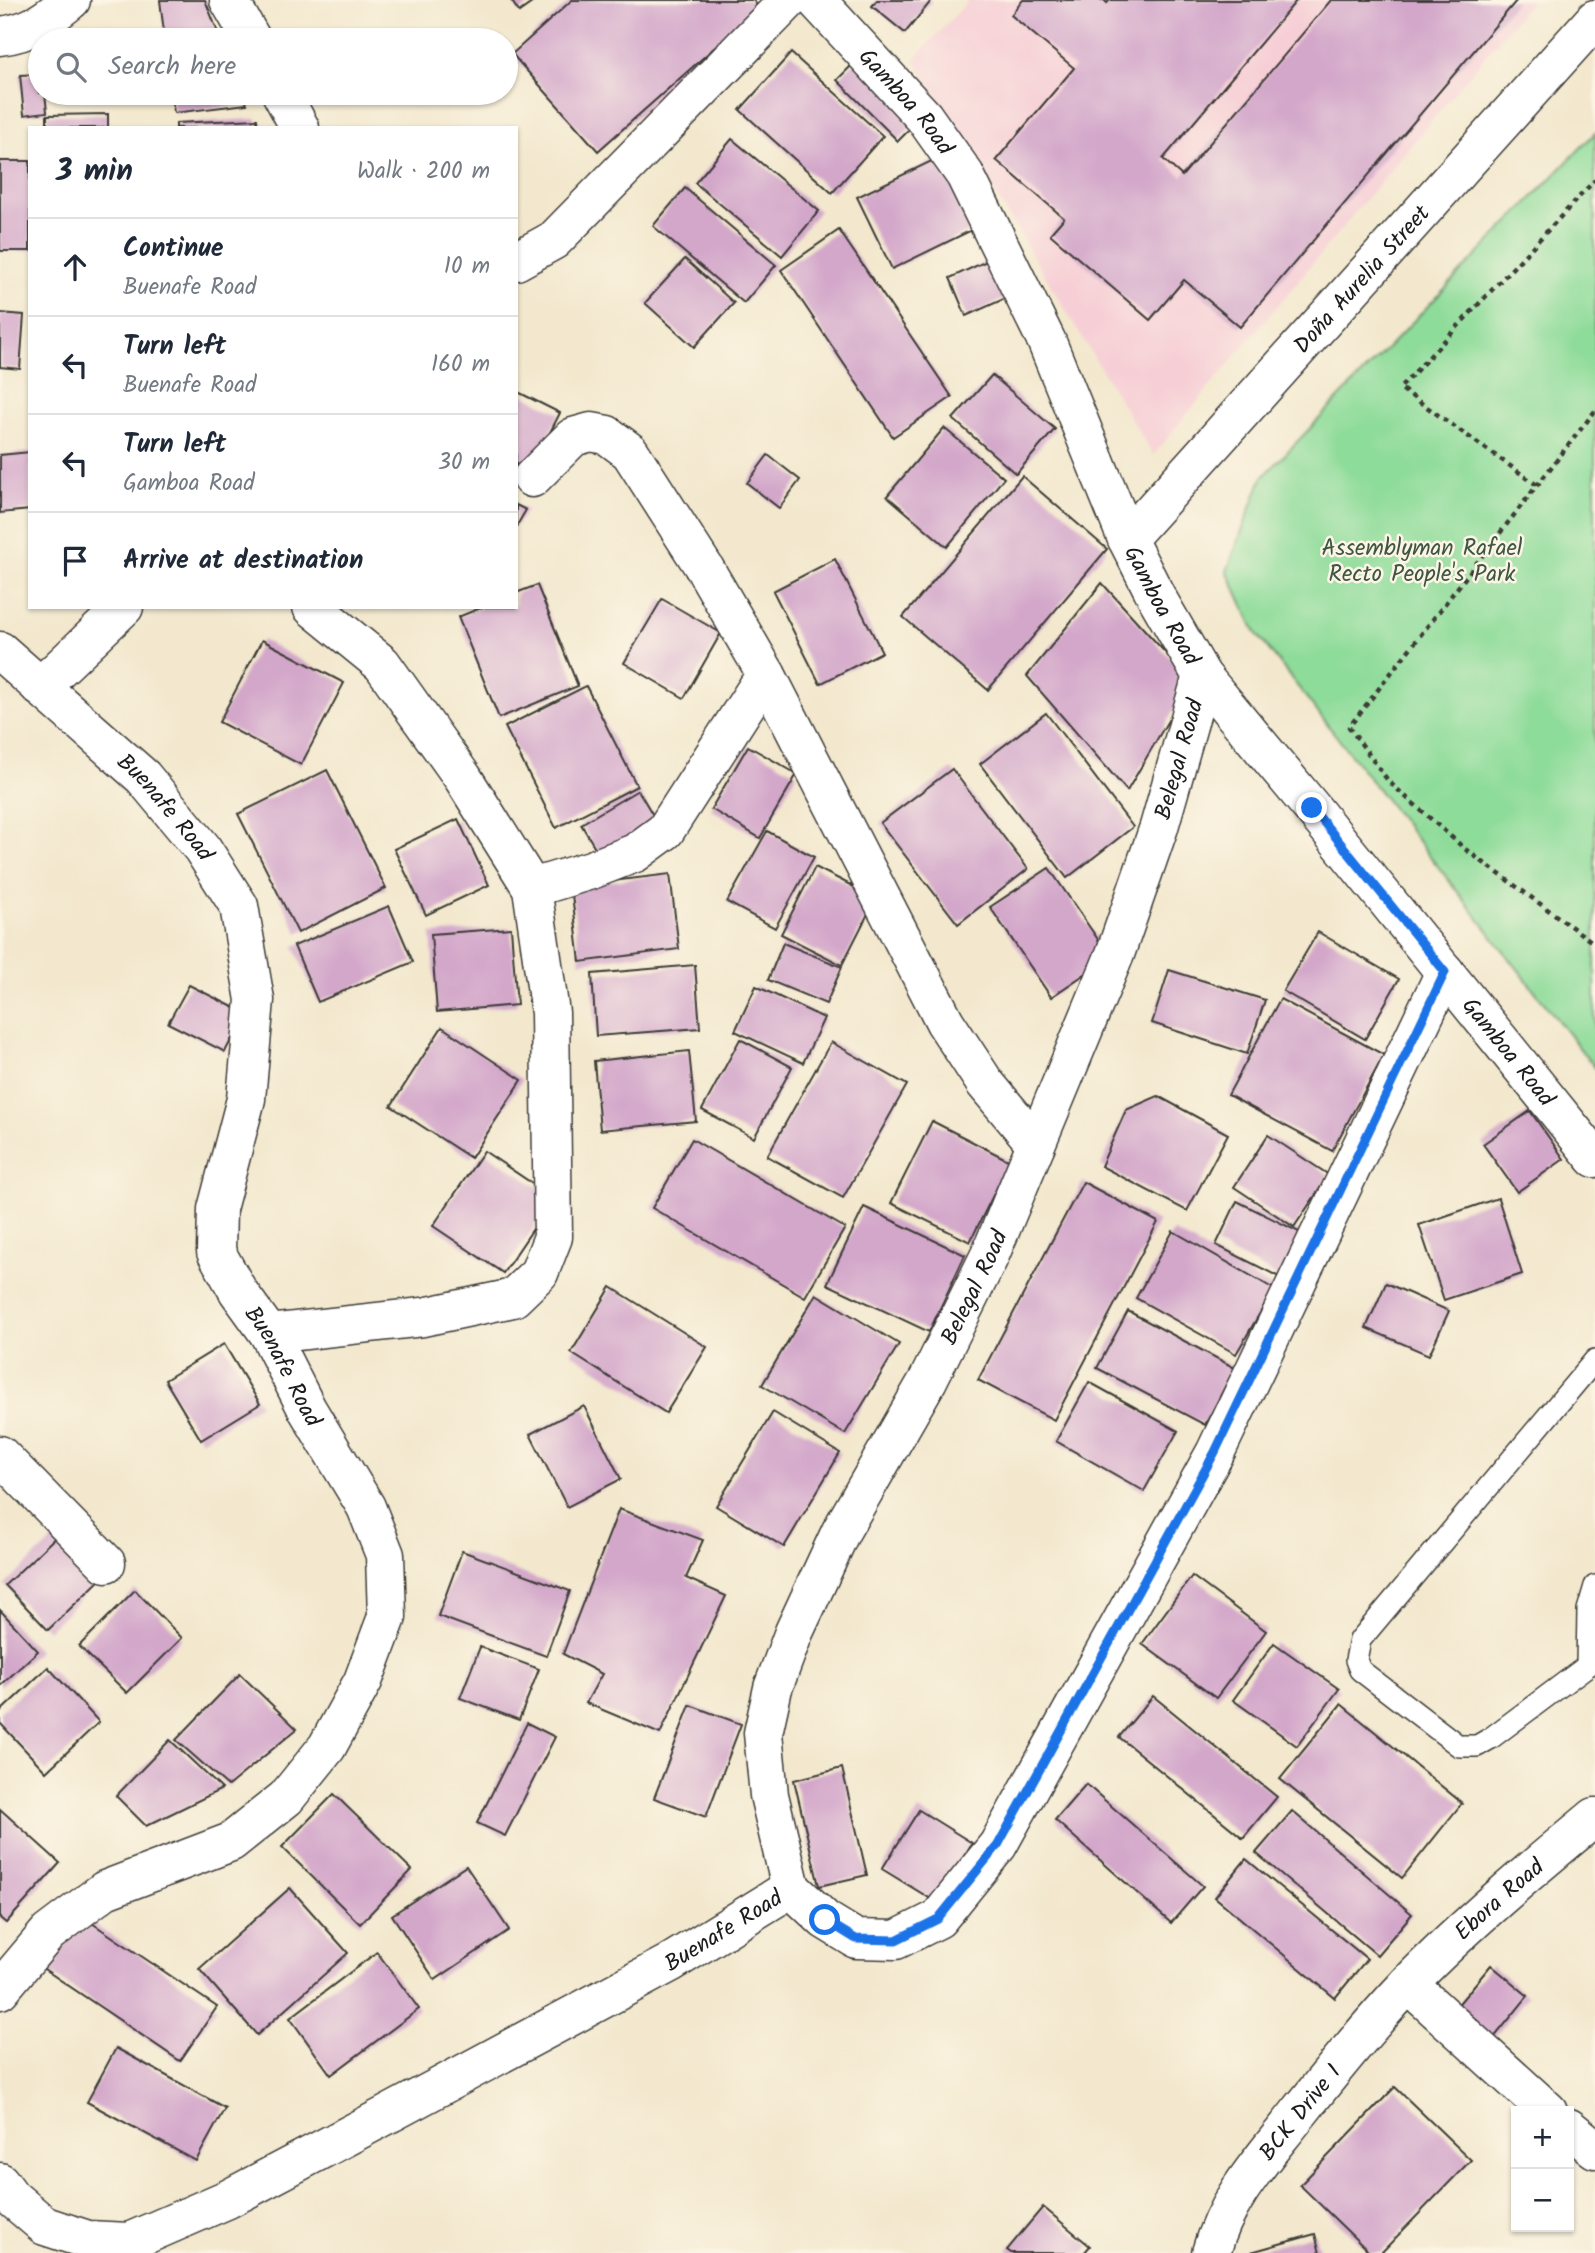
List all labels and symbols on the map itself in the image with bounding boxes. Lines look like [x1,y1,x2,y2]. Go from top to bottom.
street label: Gamboa Road [849,41,962,164]
street label: Doña Aurelia Street [1286,197,1440,363]
park label: Assemblyman Rafael Recto People's Park [1322,531,1523,593]
street label: Gamboa Road [1113,540,1209,673]
street label: Belegal Road [1146,695,1215,824]
street label: Buenafe Road [108,746,222,869]
route end [1296,792,1327,823]
street label: Gamboa Road [1452,990,1563,1116]
street label: Belegal Road [932,1224,1019,1352]
street label: Buenafe Road [234,1299,330,1435]
street label: Ebora Road [1447,1850,1553,1950]
street label: Buenafe Road [658,1881,791,1982]
route start [809,1904,840,1935]
street label: BCK Drive I [1251,2057,1351,2170]

